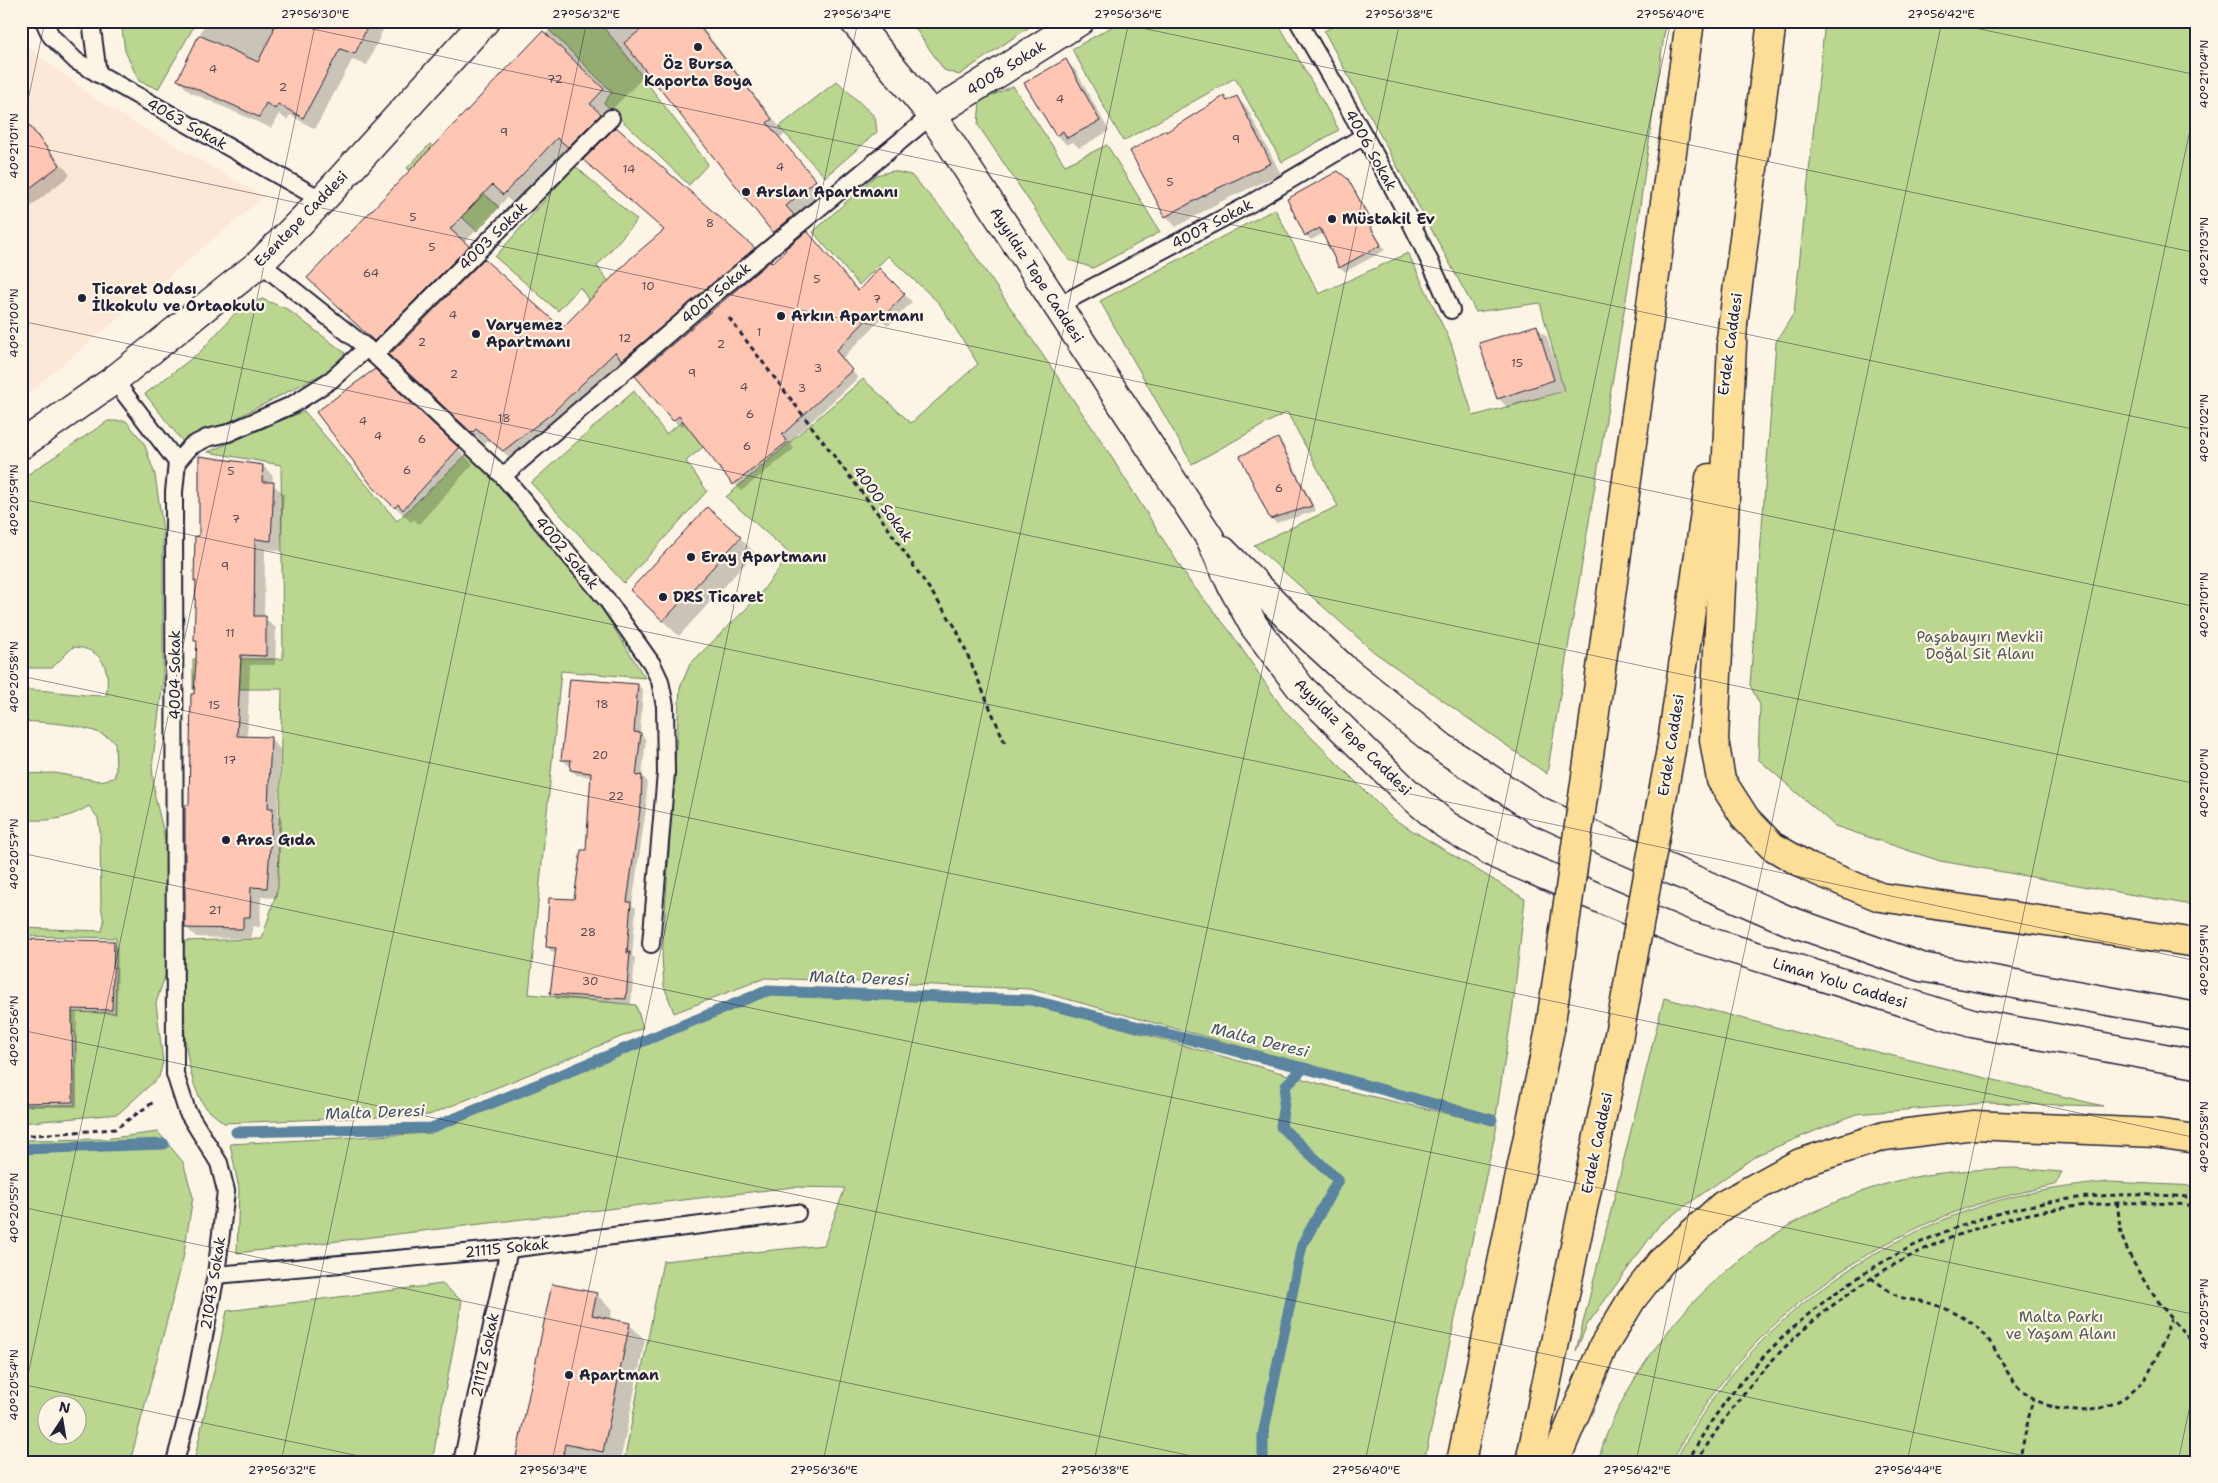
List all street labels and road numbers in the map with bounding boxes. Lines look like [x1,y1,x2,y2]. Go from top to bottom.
street label: 4008 Sokak [963,36,1049,100]
street label: 4063 Sokak [143,94,231,154]
street label: 4006 Sokak [1340,106,1402,194]
street label: Esentepe Caddesi [250,166,352,272]
street label: 4007 Sokak [1168,194,1256,254]
street label: 4003 Sokak [454,197,532,275]
street label: Ayyıldız Tepe Caddesi [986,203,1088,347]
street label: 4001 Sokak [677,258,755,328]
street label: Erdek Caddesi [1713,291,1747,397]
street label: 4000 Sokak [848,462,918,546]
street label: 4002 Sokak [531,512,603,594]
street label: 4004 Sokak [165,630,185,720]
street label: Ayyıldız Tepe Caddesi [1290,674,1416,800]
street label: Erdek Caddesi [1653,692,1689,798]
street label: Liman Yolu Caddesi [1770,953,1910,1013]
street label: Erdek Caddesi [1576,1090,1618,1196]
street label: 21115 Sokak [464,1234,550,1262]
street label: 21043 Sokak [196,1235,230,1331]
street label: 21112 Sokak [466,1311,504,1399]

